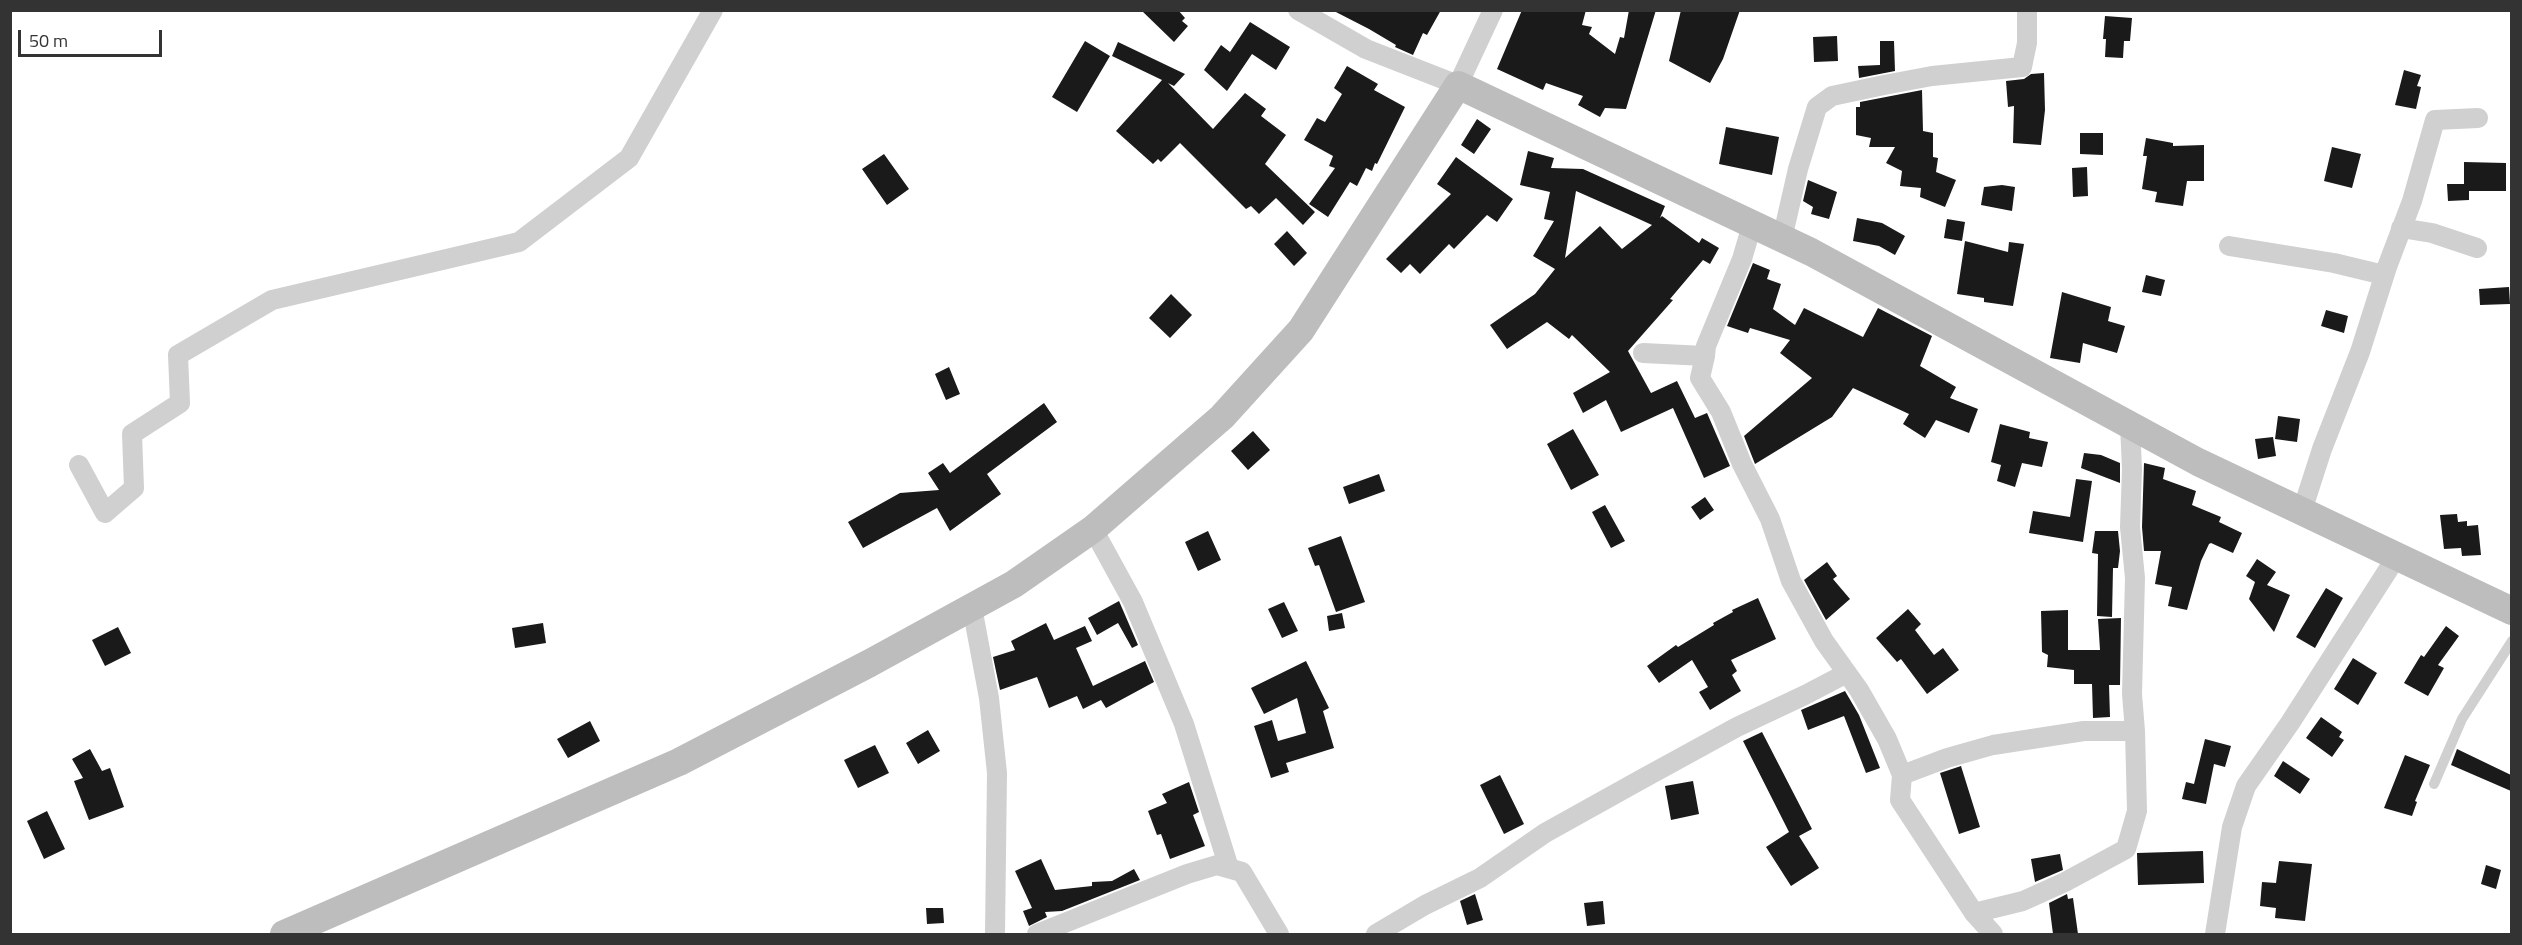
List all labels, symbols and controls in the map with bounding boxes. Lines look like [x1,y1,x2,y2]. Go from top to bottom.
scale bar [21,18,165,56]
text: 50 m [29,27,68,54]

